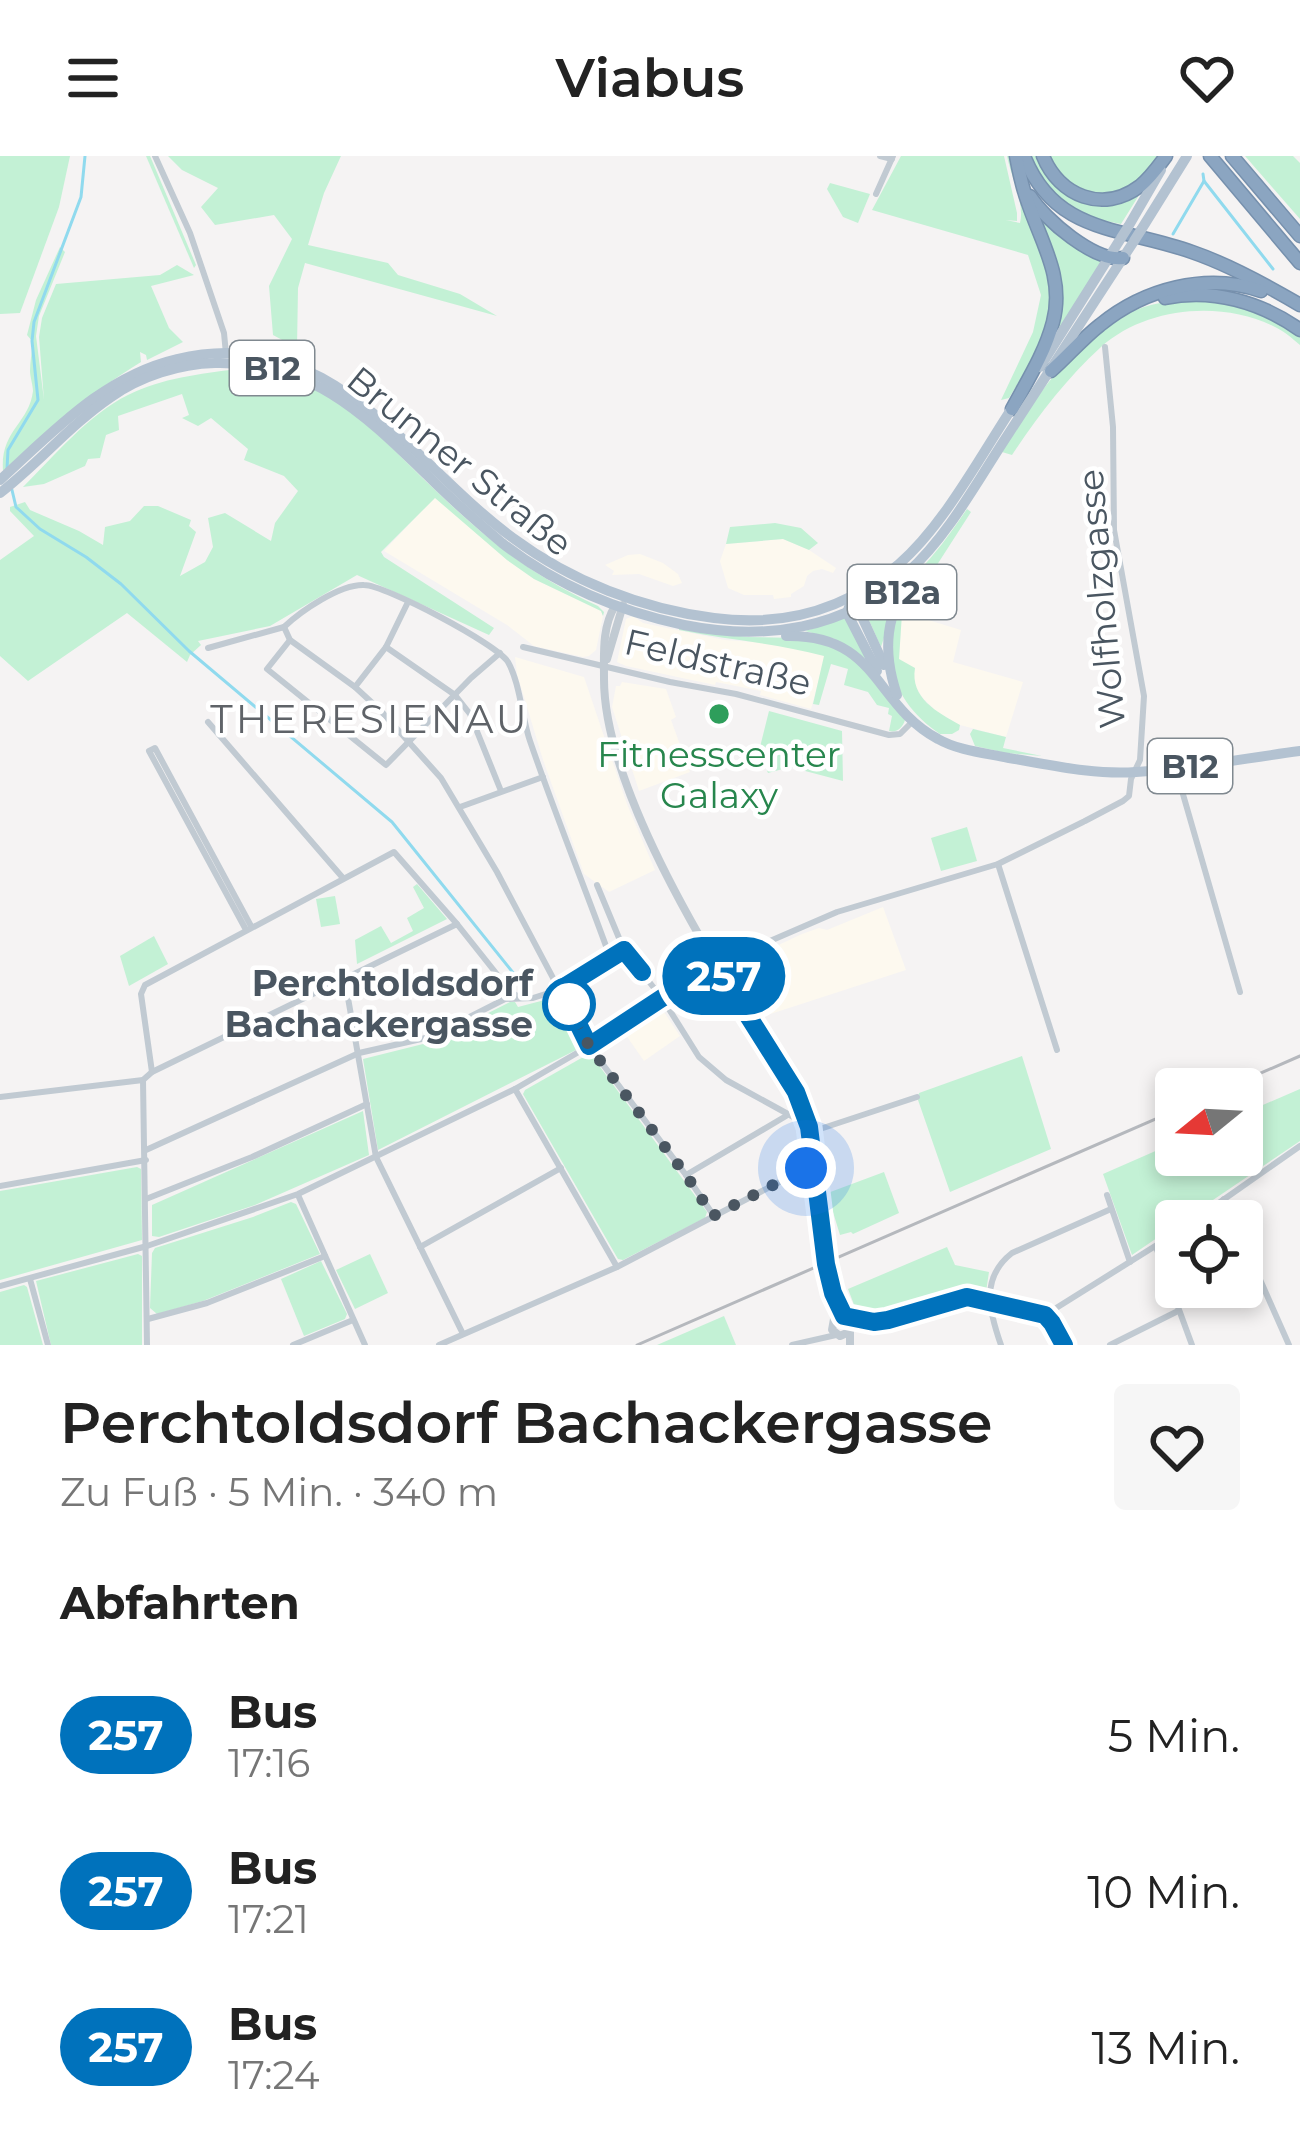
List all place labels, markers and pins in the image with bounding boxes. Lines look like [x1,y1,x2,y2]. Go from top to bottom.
marker: Fitnesscenter Galaxy [706,701,732,727]
place label: Fitnesscenter Galaxy [597,732,841,817]
place label: Perchtoldsdorf Bachackergasse [225,961,535,1046]
marker: Perchtoldsdorf Bachackergasse [544,979,594,1029]

